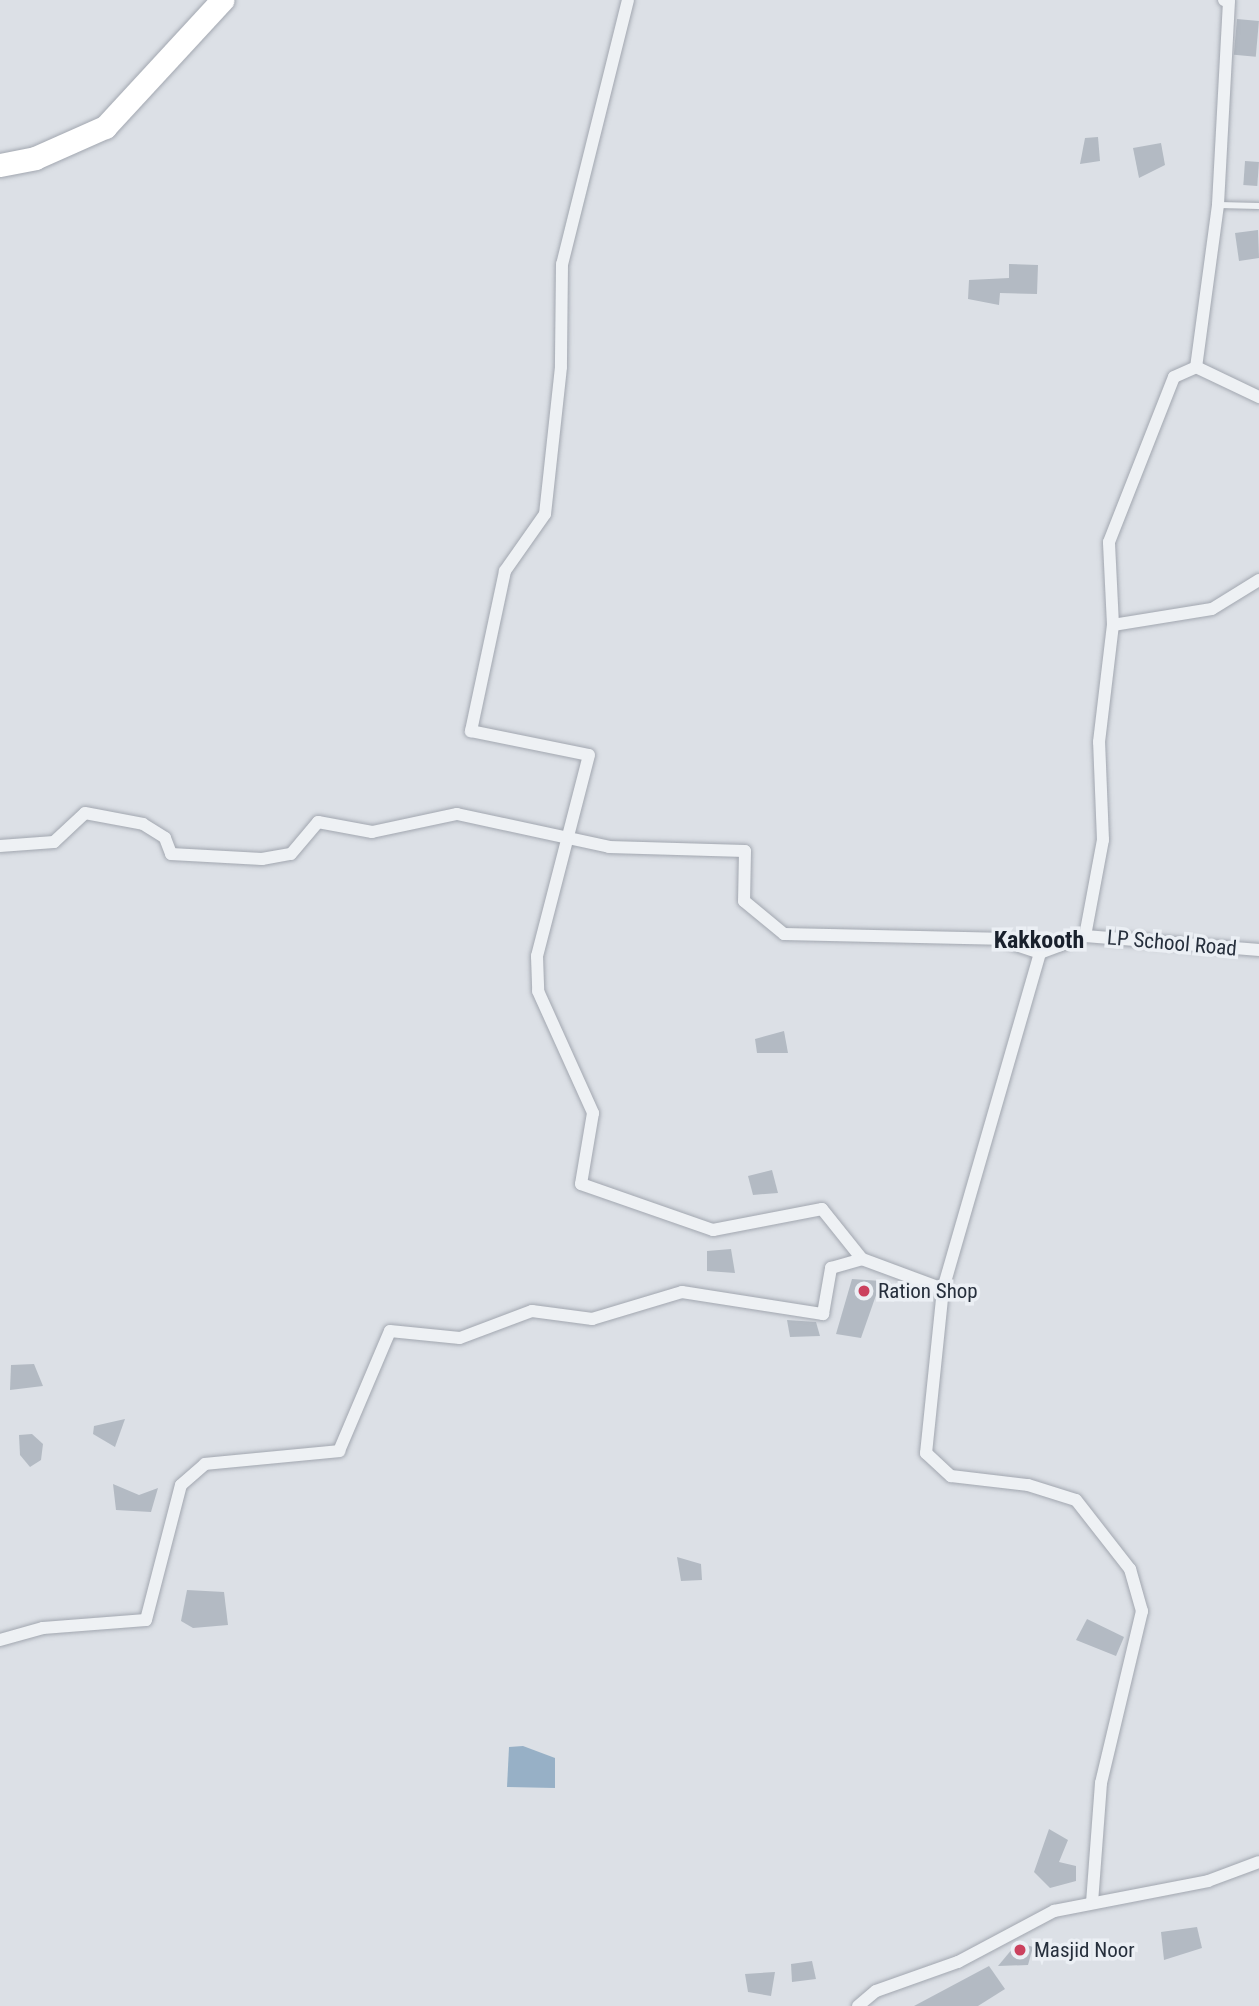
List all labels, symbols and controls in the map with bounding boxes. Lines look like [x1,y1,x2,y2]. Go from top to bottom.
street label: LP School Road [1106,925,1238,961]
district label: Kakkooth [994,927,1084,955]
place label: Ration Shop [878,1278,978,1304]
marker: Ration Shop [856,1283,872,1299]
place label: Masjid Noor [1034,1937,1135,1963]
marker: Masjid Noor [1012,1942,1028,1958]

